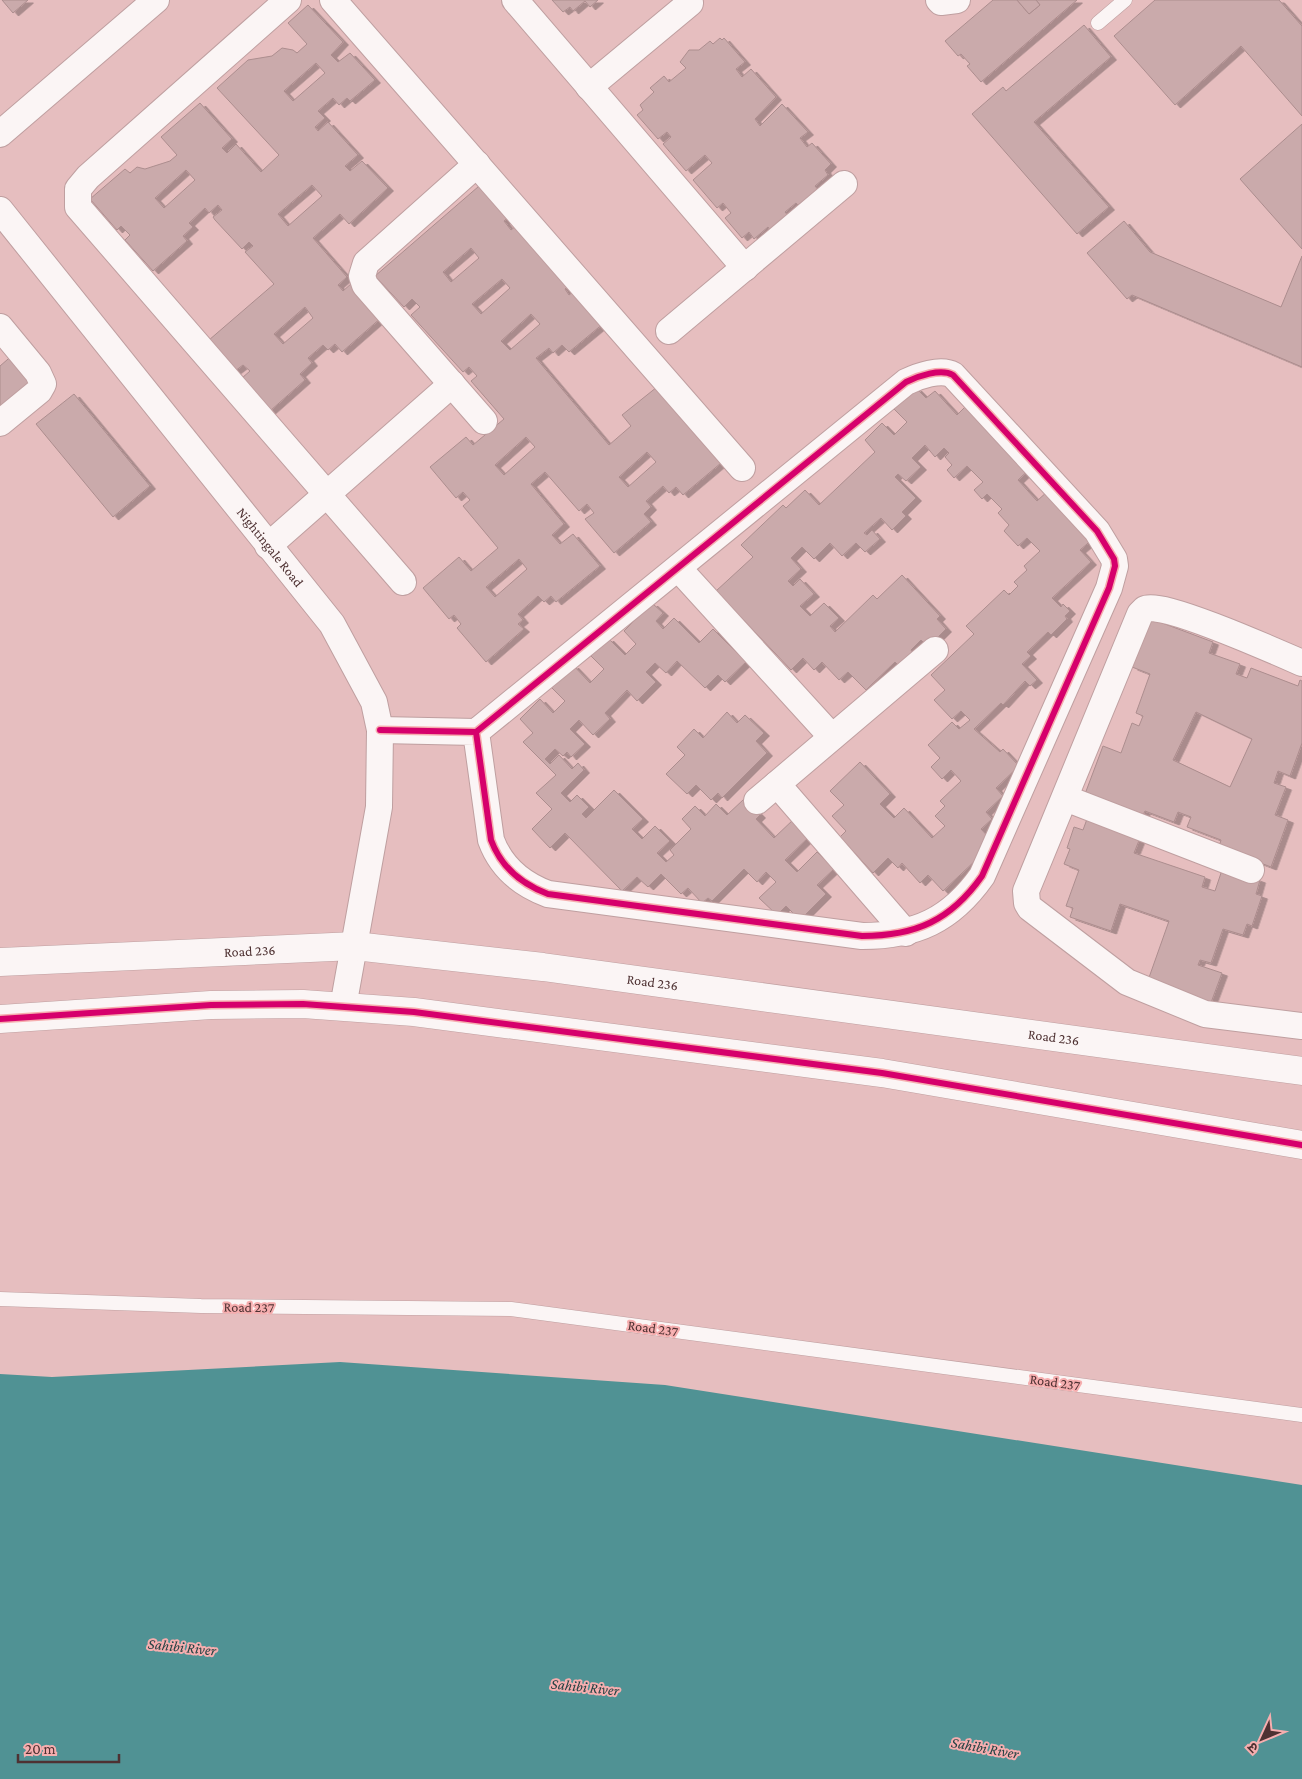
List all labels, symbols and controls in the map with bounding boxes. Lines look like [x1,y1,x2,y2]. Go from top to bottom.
street label: Nightingale Road [234,504,307,590]
street label: Road 236 [224,942,276,960]
street label: Road 236 [626,971,679,993]
street label: Road 236 [1027,1026,1080,1048]
street label: Road 237 [224,1299,275,1315]
street label: Road 237 [627,1317,680,1340]
street label: Road 237 [1029,1371,1082,1394]
water label: Sahibi River [147,1635,218,1659]
water label: Sahibi River [550,1675,621,1699]
north arrow [1237,1714,1287,1764]
scale bar [18,1732,119,1764]
water label: Sahibi River [950,1734,1021,1762]
text: उ [1243,1739,1261,1757]
text: 20 m [25,1741,56,1757]

